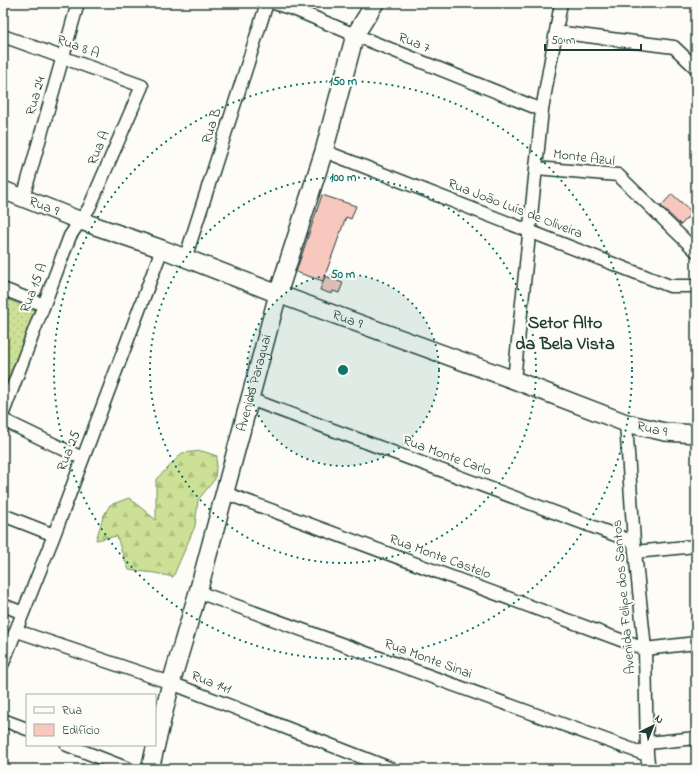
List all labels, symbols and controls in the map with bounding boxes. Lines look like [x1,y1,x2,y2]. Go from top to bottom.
scale bar [545,26,641,52]
street label: Rua 7 [395,27,433,59]
street label: Rua 8 A [54,30,102,64]
text: 50 m [551,32,575,50]
text: 150 m [329,73,358,91]
street label: Rua 24 [20,74,52,118]
street label: Rua B [196,106,228,146]
street label: Rua A [82,128,116,168]
street label: Monte Azul [552,144,616,172]
text: 100 m [330,169,357,187]
street label: Rua João Luís de Oliveira [444,174,586,244]
street label: Rua 9 [26,191,63,222]
street label: Rua 15 A [15,260,53,316]
text: 50 m [331,266,356,284]
street label: Rua 9 [329,304,366,335]
district label: Setor Alto da Bela Vista [515,311,615,358]
street label: Avenida Paraguai [231,332,277,434]
centre of rings [336,363,350,377]
street label: Rua 9 [635,415,669,443]
street label: Rua 25 [52,428,86,474]
street label: Rua Monte Carlo [400,430,494,482]
street label: Avenida Felipe dos Santos [607,519,641,675]
street label: Rua Monte Castelo [386,529,494,585]
street label: Rua Monte Sinai [381,633,475,685]
street label: Rua 141 [188,666,235,700]
legend [26,694,156,746]
text: Rua [62,702,82,720]
north arrow [633,706,673,746]
text: N [651,711,667,728]
text: Edifício [62,722,100,740]

